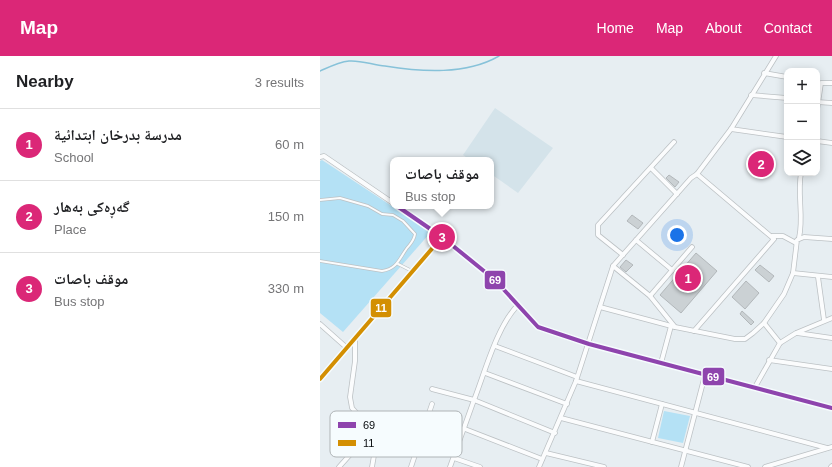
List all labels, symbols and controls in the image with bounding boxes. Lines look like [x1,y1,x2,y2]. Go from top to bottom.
text: Map [20,17,58,38]
text: Home [597,20,634,36]
text: Map [656,20,683,36]
text: About [705,20,742,36]
text: Contact [764,20,812,36]
map controls [784,68,820,176]
button: + [784,68,820,104]
text: Nearby [16,72,74,91]
text: 3 results [255,75,304,90]
button: − [784,104,820,140]
text: مدرسة بدرخان ابتدائية [54,126,182,143]
text: 1 [25,137,33,152]
text: 60 m [275,137,304,152]
button: layers [784,140,820,176]
pin: 2 [748,149,774,179]
text: School [54,150,94,165]
popup [390,157,494,209]
text: موقف باصات [405,165,479,182]
text: Bus stop [405,189,455,204]
text: گەڕەکی بەهار [54,198,130,215]
text: 2 [25,209,33,224]
text: 150 m [268,209,304,224]
text: Place [54,222,87,237]
pin: 3 [429,222,455,252]
your location [667,225,687,245]
pin: 1 [675,263,701,293]
text: موقف باصات [54,270,128,287]
line badge: 69 [484,270,506,290]
text: 69 [489,274,501,286]
text: 3 [25,281,33,296]
text: 330 m [268,281,304,296]
text: Bus stop [54,294,105,309]
line badge: 11 [370,298,392,318]
text: 11 [375,302,387,314]
line badge: 69 [702,367,725,386]
text: 69 [707,371,719,383]
legend [330,411,462,457]
text: 69 [363,419,375,431]
text: 11 [363,437,374,449]

